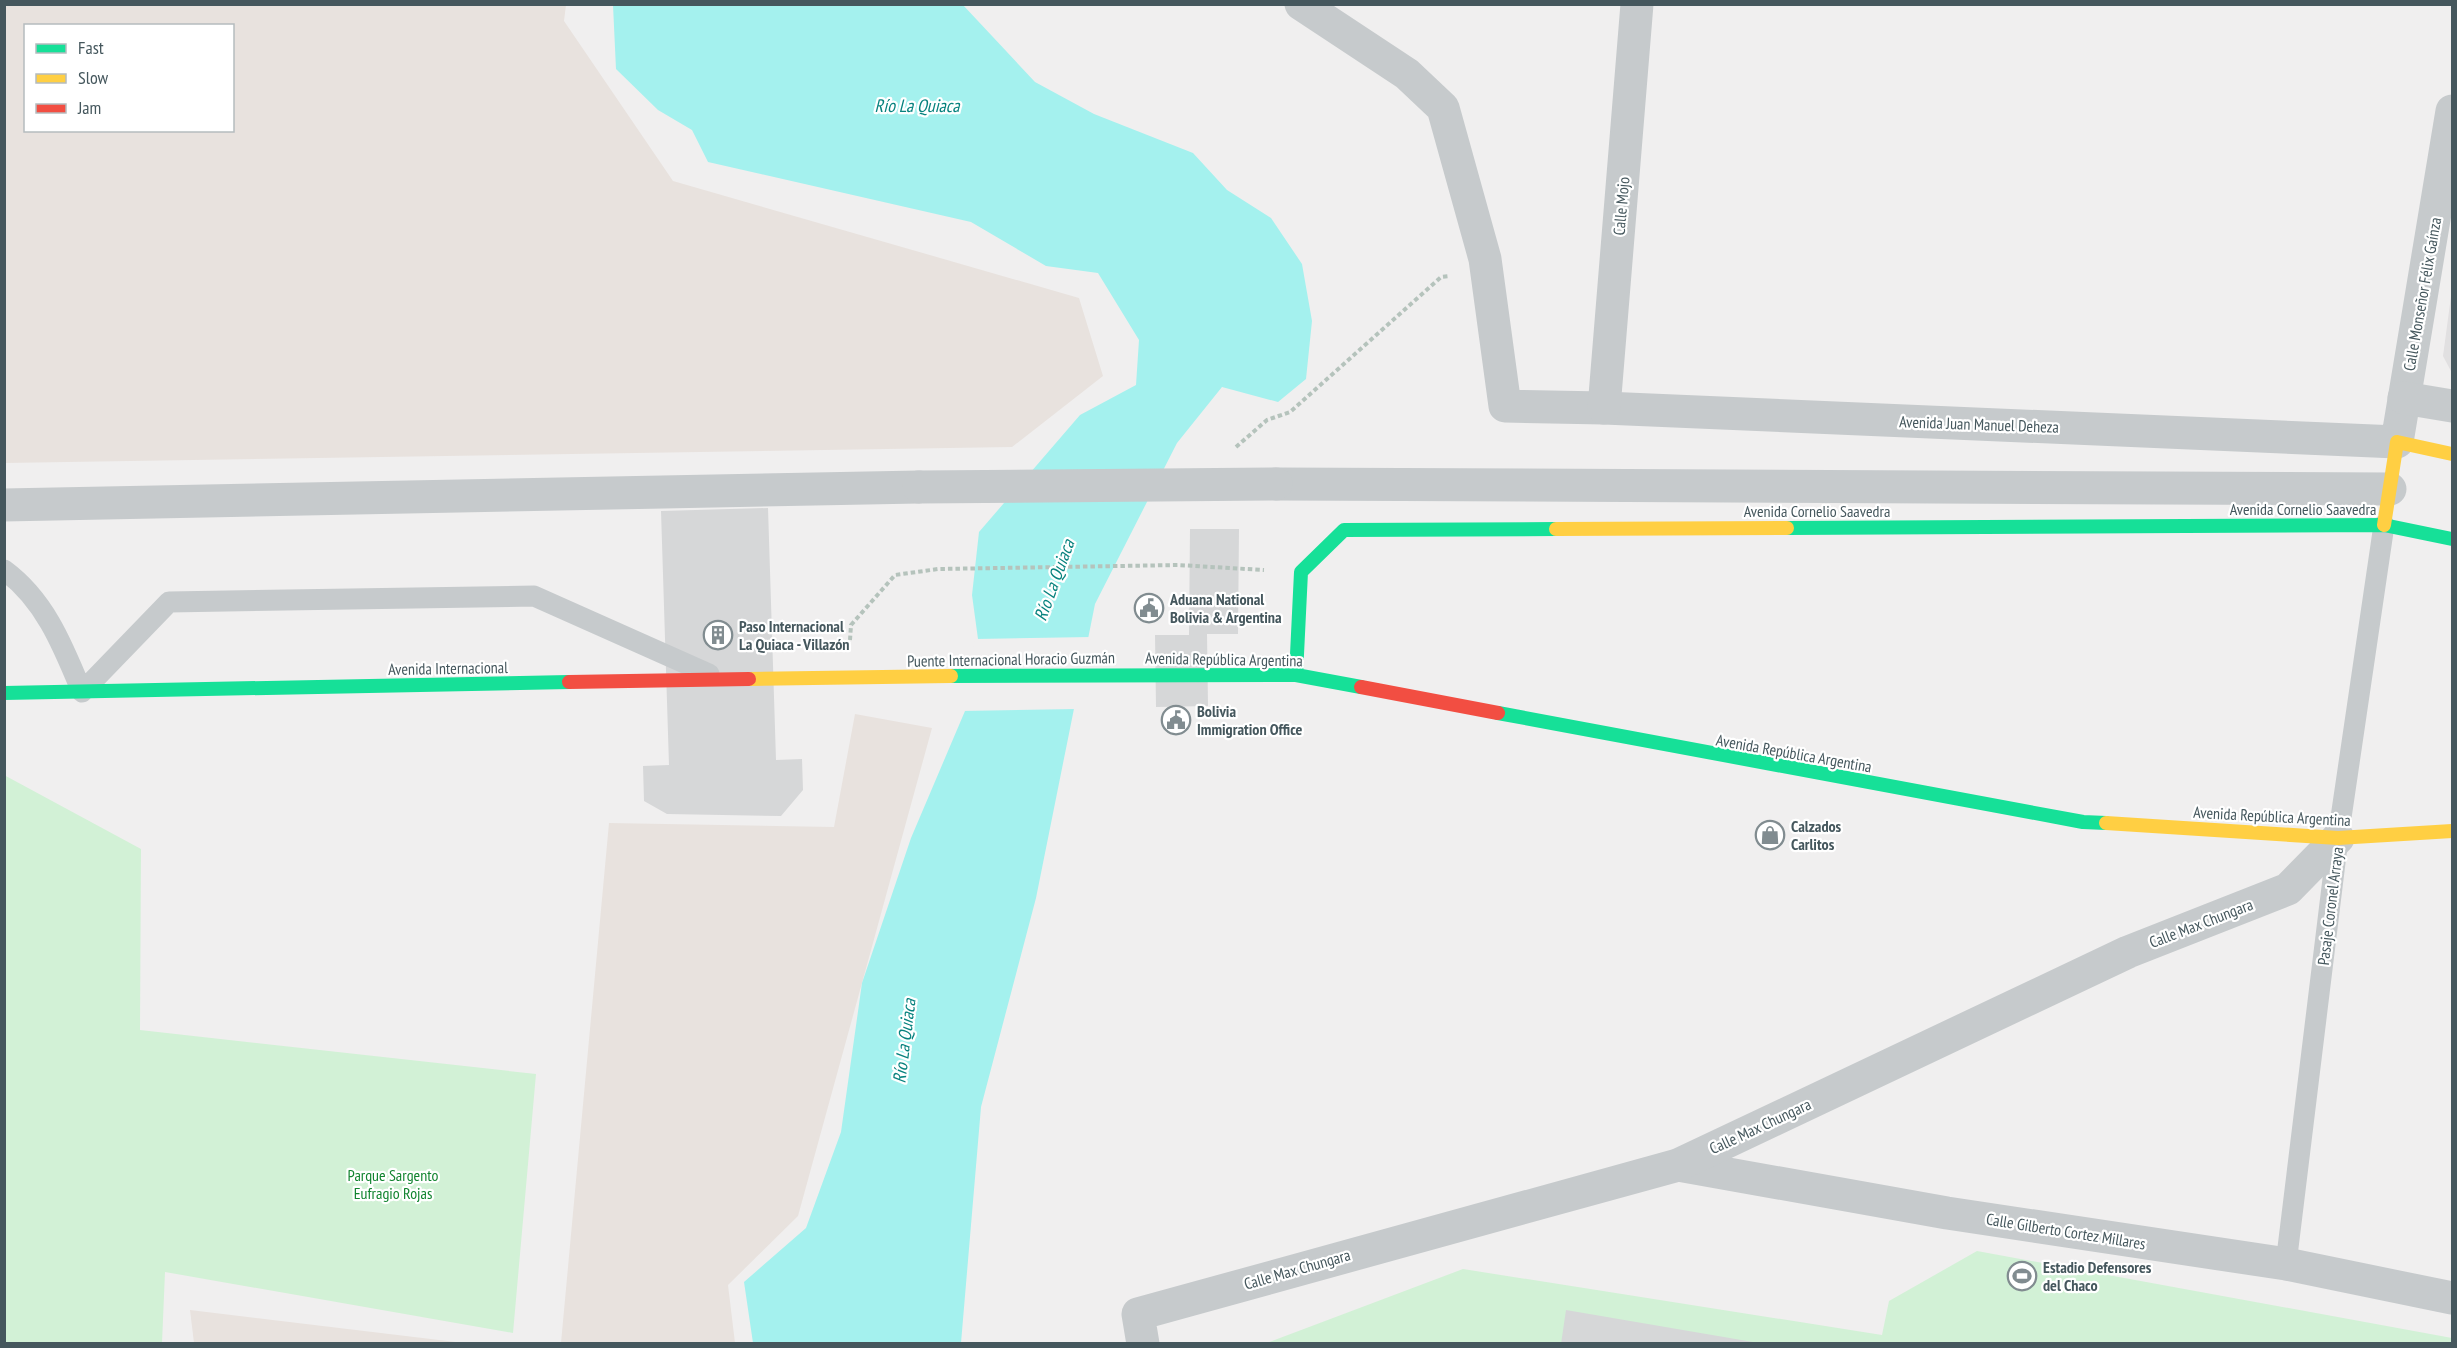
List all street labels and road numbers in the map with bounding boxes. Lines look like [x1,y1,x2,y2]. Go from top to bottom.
street label: Calle Mojo [1608,176,1634,236]
street label: Calle Monseñor Félix Gaínza [2399,216,2445,372]
street label: Avenida Juan Manuel Deheza [1899,411,2059,437]
street label: Avenida Cornelio Saavedra [2230,499,2376,519]
street label: Avenida Cornelio Saavedra [1744,501,1890,521]
street label: Puente Internacional Horacio Guzmán [907,647,1115,671]
street label: Avenida República Argentina [1145,648,1303,670]
street label: Avenida Internacional [388,657,508,679]
street label: Avenida República Argentina [1715,729,1873,777]
street label: Avenida República Argentina [2193,802,2351,830]
street label: Pasaje Coronel Arraya [2313,846,2347,966]
street label: Calle Max Chungara [2146,894,2256,952]
street label: Calle Max Chungara [1706,1094,1814,1158]
street label: Calle Gilberto Cortez Millares [1985,1209,2147,1253]
street label: Calle Max Chungara [1242,1244,1352,1294]

